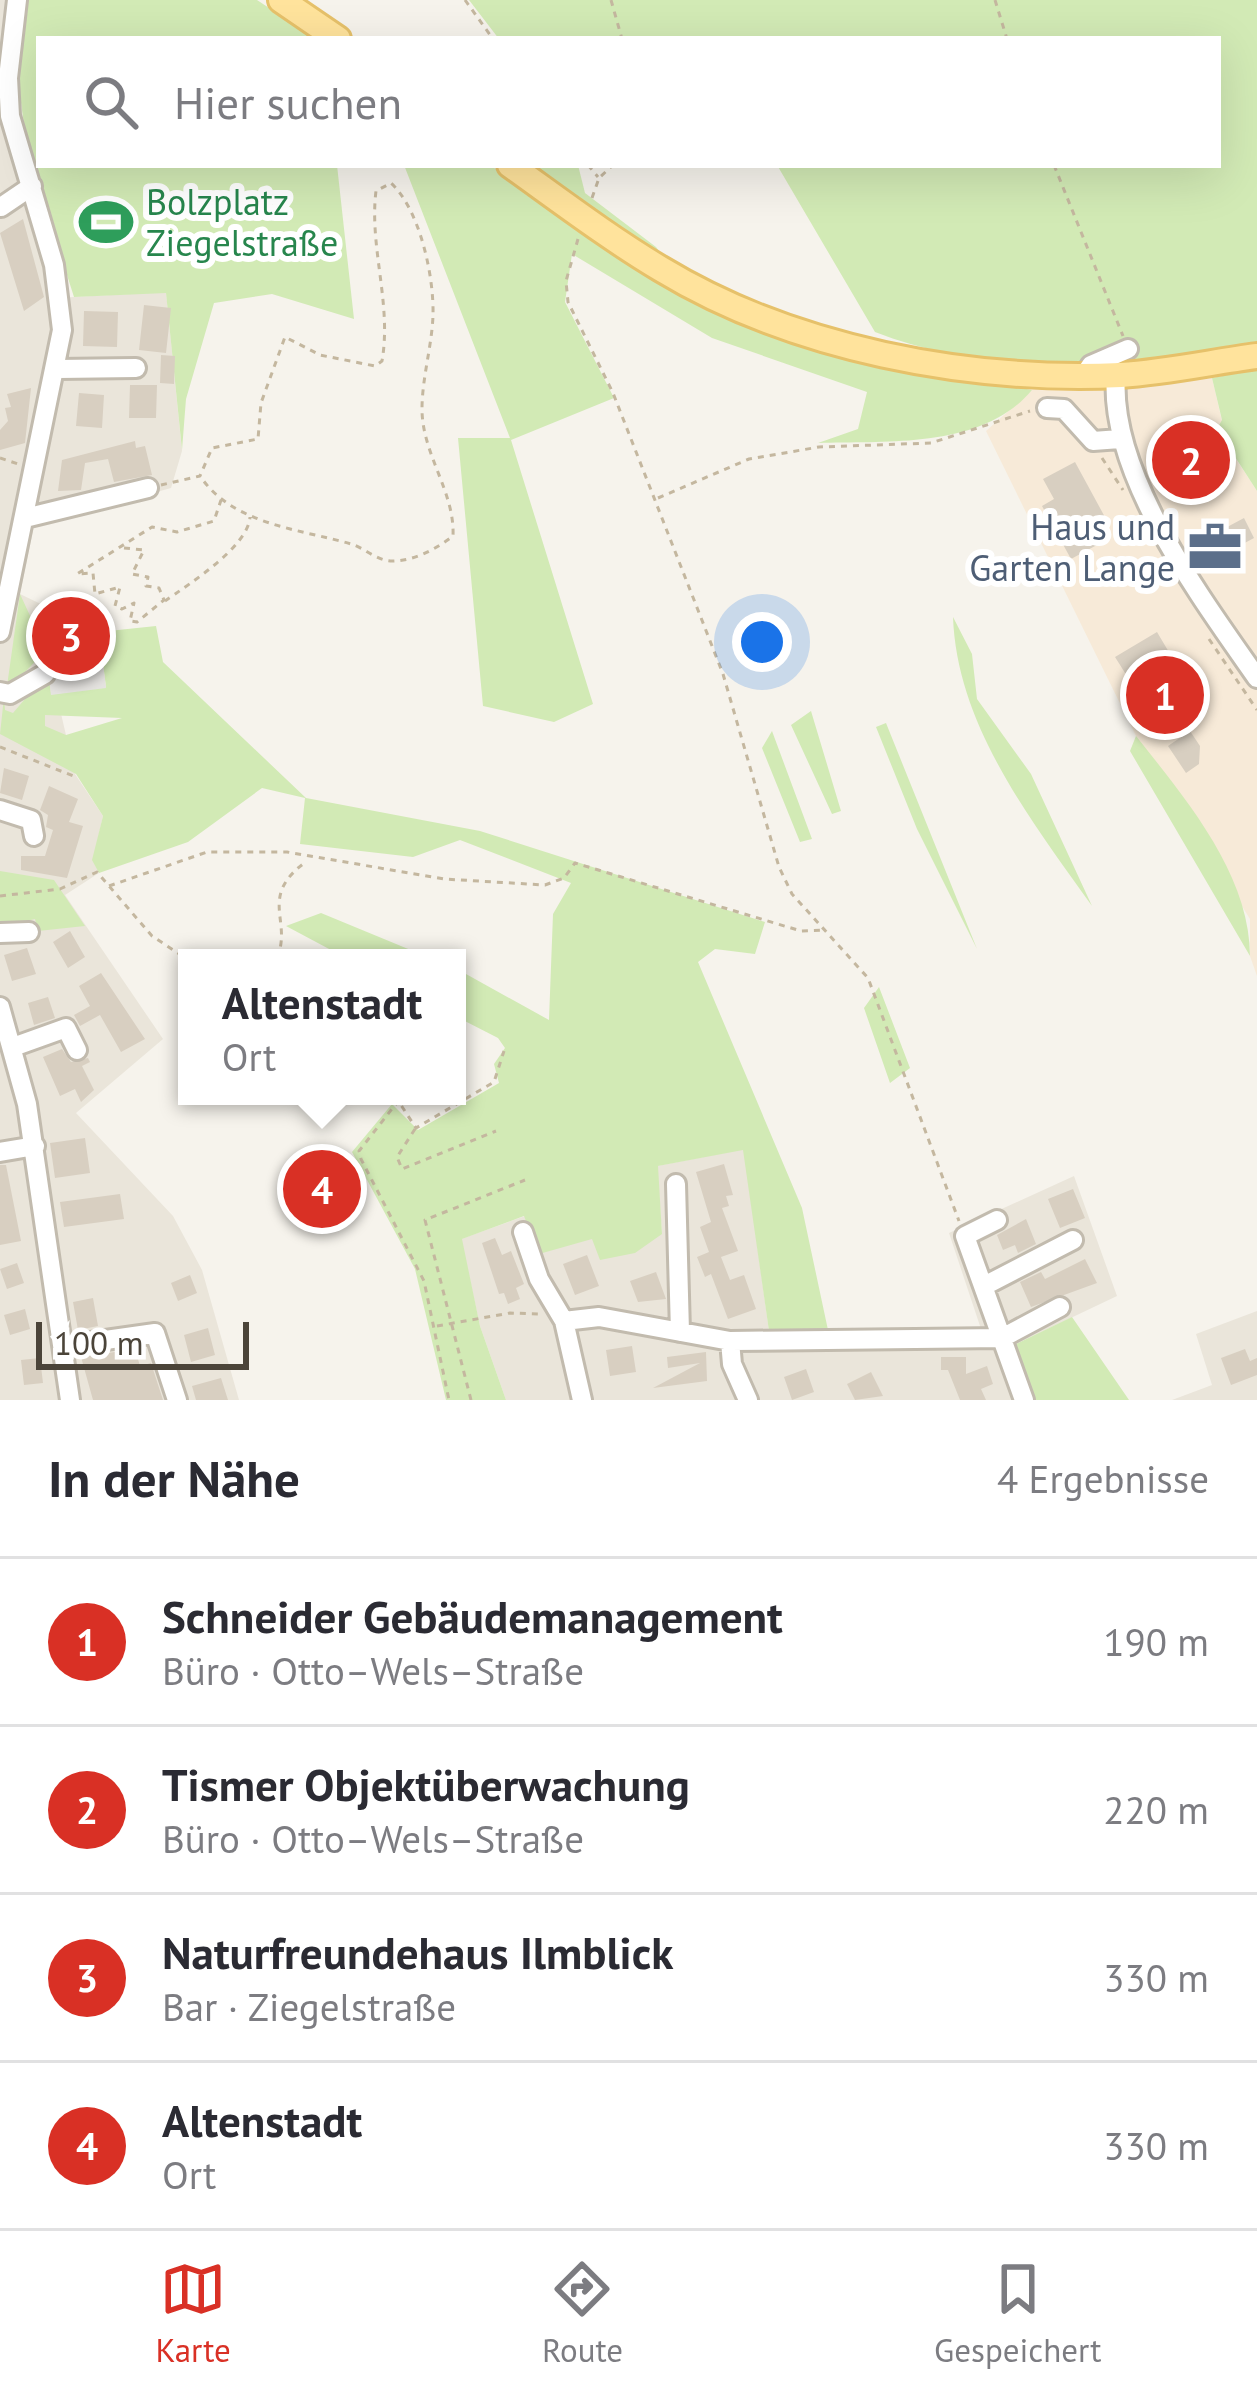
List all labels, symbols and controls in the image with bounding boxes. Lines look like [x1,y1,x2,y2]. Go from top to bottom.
search box [36,36,1221,168]
icon: search [78,69,144,135]
text: Hier suchen [174,73,402,131]
place label: Bolzplatz Ziegelstraße [146,178,338,266]
sports icon: Bolzplatz Ziegelstraße [77,193,135,251]
pin: 2 [1152,415,1230,505]
place label: Haus und Garten Lange [969,503,1175,591]
office icon: Haus und Garten Lange [1186,518,1244,576]
pin: 3 [32,591,110,681]
your location [732,612,792,672]
pin: 1 [1126,650,1204,740]
popup [178,949,466,1105]
text: Altenstadt [222,973,422,1031]
text: Ort [222,1031,276,1082]
pin: 4 [283,1144,361,1234]
scale bar [36,1316,249,1369]
text: 100 m [54,1321,144,1364]
text: In der Nähe [48,1445,300,1511]
text: 4 Ergebnisse [997,1453,1209,1504]
text: Schneider Gebäudemanagement [162,1587,783,1645]
text: 1 [76,1616,98,1667]
text: 190 m [1103,1616,1209,1667]
text: Büro · Otto–Wels–Straße [162,1645,584,1696]
text: Tismer Objektüberwachung [162,1755,690,1813]
text: 2 [76,1784,98,1835]
text: 220 m [1103,1784,1209,1835]
text: Büro · Otto–Wels–Straße [162,1813,584,1864]
text: Naturfreundehaus Ilmblick [162,1923,673,1981]
text: 3 [76,1952,98,2003]
text: 330 m [1103,1952,1209,2003]
text: Bar · Ziegelstraße [162,1981,456,2032]
text: Altenstadt [162,2091,362,2149]
text: 4 [76,2120,98,2171]
text: 330 m [1103,2120,1209,2171]
text: Ort [162,2149,216,2200]
tab: Karte [156,2256,231,2371]
tab: Route [542,2256,623,2371]
tab: Gespeichert [934,2256,1101,2371]

